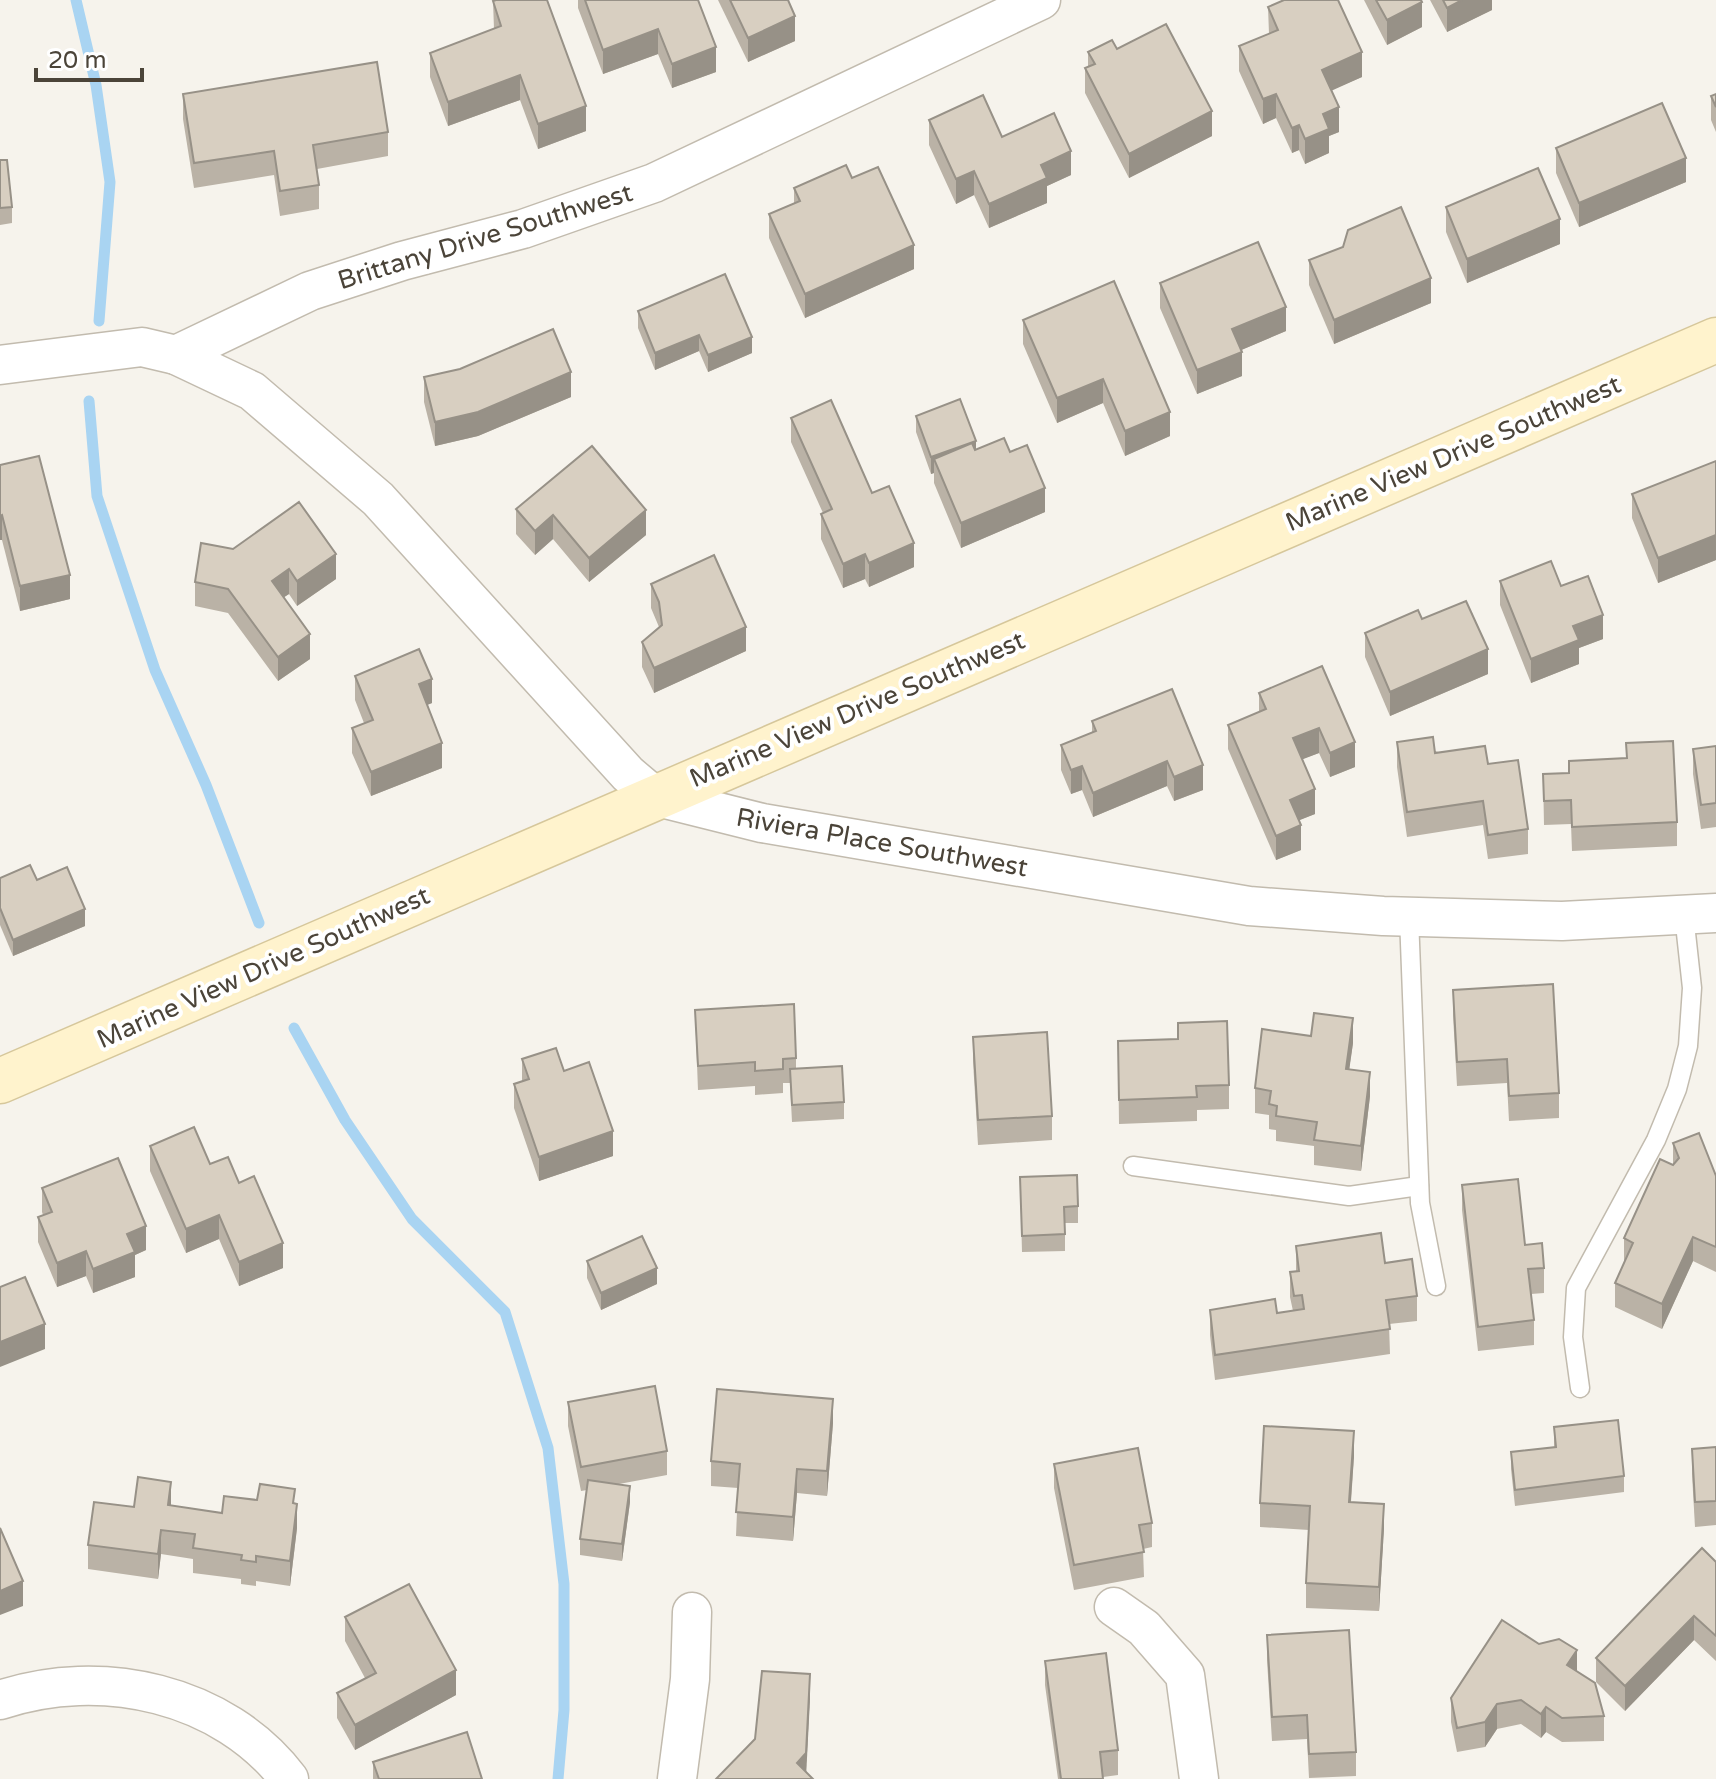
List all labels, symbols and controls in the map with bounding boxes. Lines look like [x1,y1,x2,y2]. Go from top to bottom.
scale bar [36,32,142,82]
text: 20 m [48,46,106,75]
street label: Brittany Drive Southwest [334,177,636,296]
street label: Marine View Drive Southwest [1281,369,1626,538]
street label: Marine View Drive Southwest [685,625,1030,794]
street label: Riviera Place Southwest [734,802,1030,883]
street label: Marine View Drive Southwest [92,880,435,1055]

